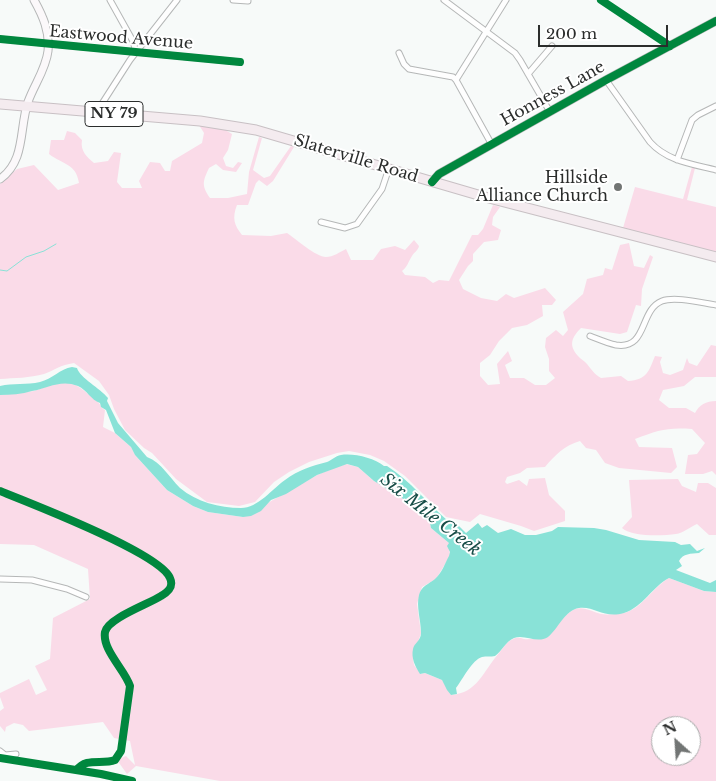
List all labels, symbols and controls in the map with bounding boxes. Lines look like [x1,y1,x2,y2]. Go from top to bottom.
scale bar [541,15,671,47]
street label: Eastwood Avenue [48,22,194,54]
text: 200 m [546,24,597,43]
street label: Honness Lane [498,58,608,130]
road number: NY 79 [85,102,143,126]
street label: Slaterville Road [291,131,421,187]
place label: Hillside Alliance Church [476,168,608,206]
marker: Hillside Alliance Church [612,181,624,193]
water label: Six Mile Creek [375,469,485,561]
north arrow [651,716,701,766]
text: N [660,717,680,739]

